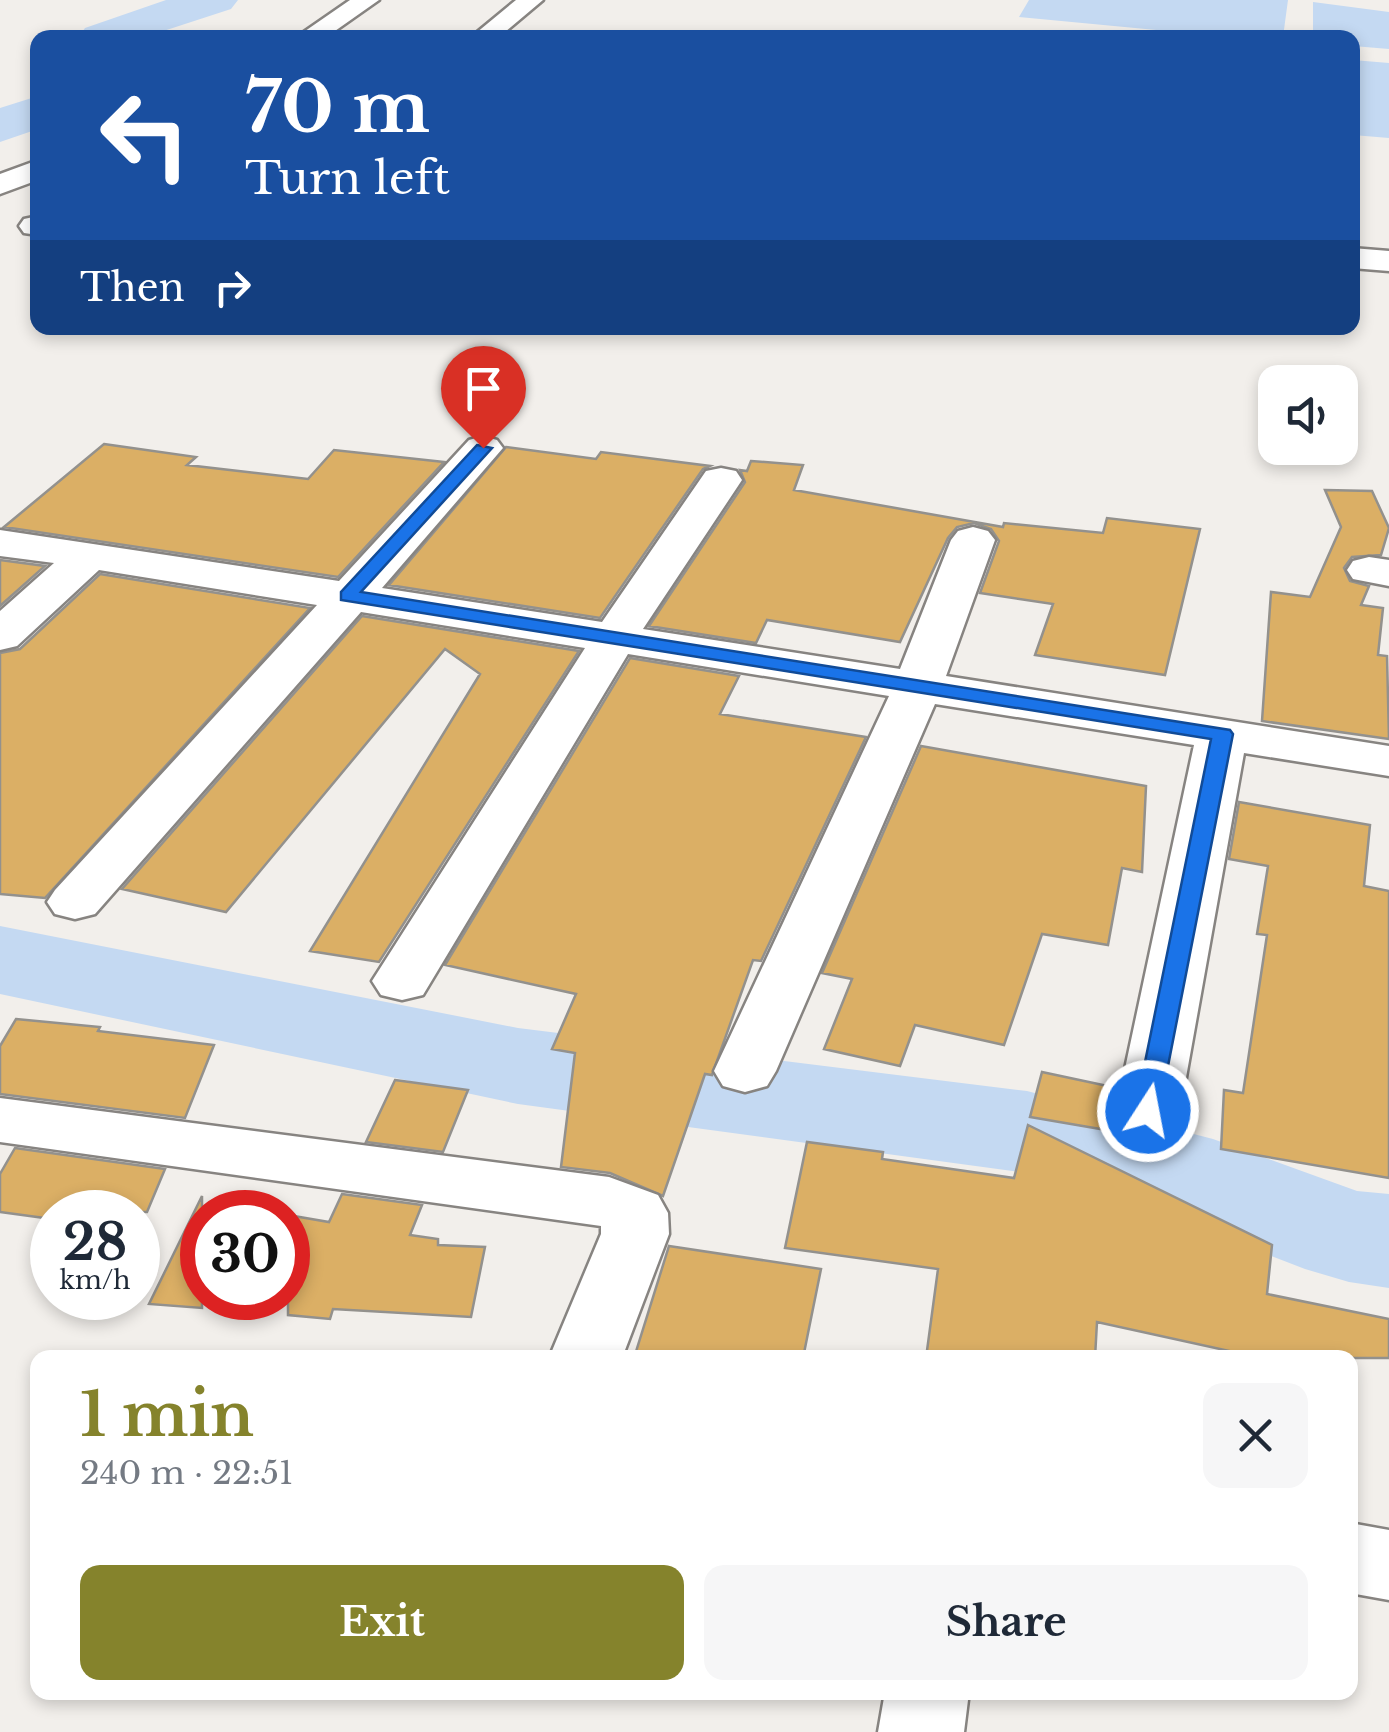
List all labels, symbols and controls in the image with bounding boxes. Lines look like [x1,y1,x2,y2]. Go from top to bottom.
text: 70 m [245,64,430,151]
icon: left [80,70,210,200]
text: Turn left [245,150,450,206]
icon: right [205,260,260,315]
text: Then [80,264,185,311]
pin [441,346,526,449]
icon: arrive [456,361,511,416]
map controls [1258,365,1358,465]
button: sound [1258,365,1358,465]
position arrow [1096,1059,1200,1163]
speed limit sign: 30 [180,1190,310,1320]
text: 28 [63,1211,127,1274]
text: km/h [60,1265,130,1296]
text: 1 min [80,1378,254,1452]
button: close [1203,1383,1308,1488]
text: 240 m · 22:51 [80,1453,293,1493]
button: Exit [80,1565,684,1680]
button: Share [704,1565,1308,1680]

